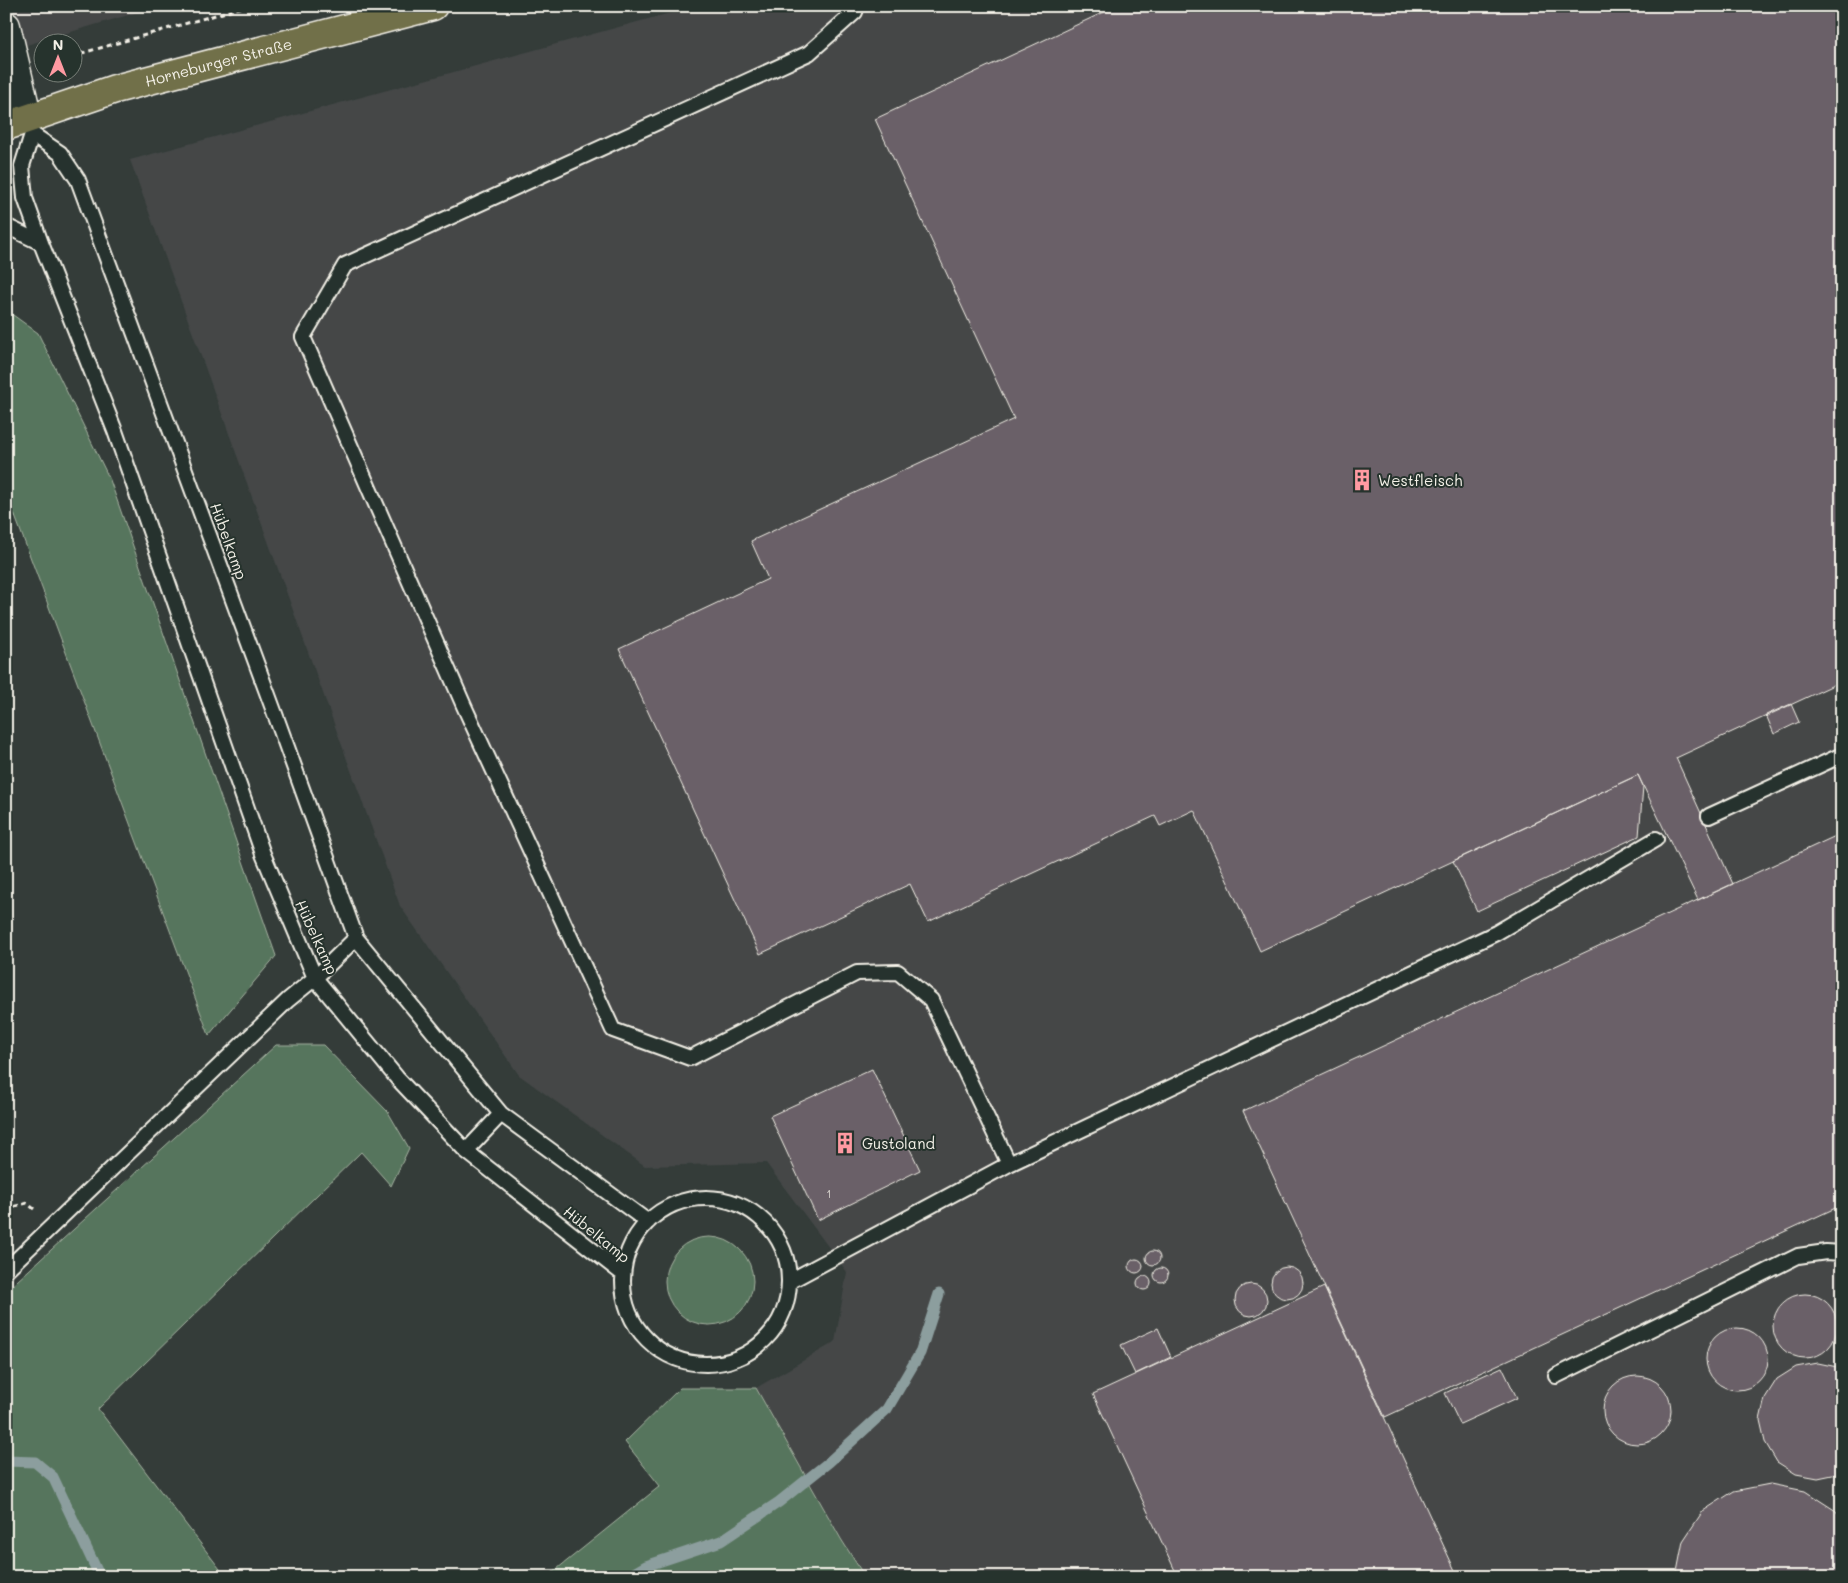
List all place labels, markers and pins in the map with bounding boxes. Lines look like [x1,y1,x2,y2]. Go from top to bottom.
building icon: Westfleisch [1349,467,1375,493]
place label: Westfleisch [1378,470,1462,490]
building icon: Gustoland [832,1130,858,1156]
place label: Gustoland [862,1133,935,1153]

